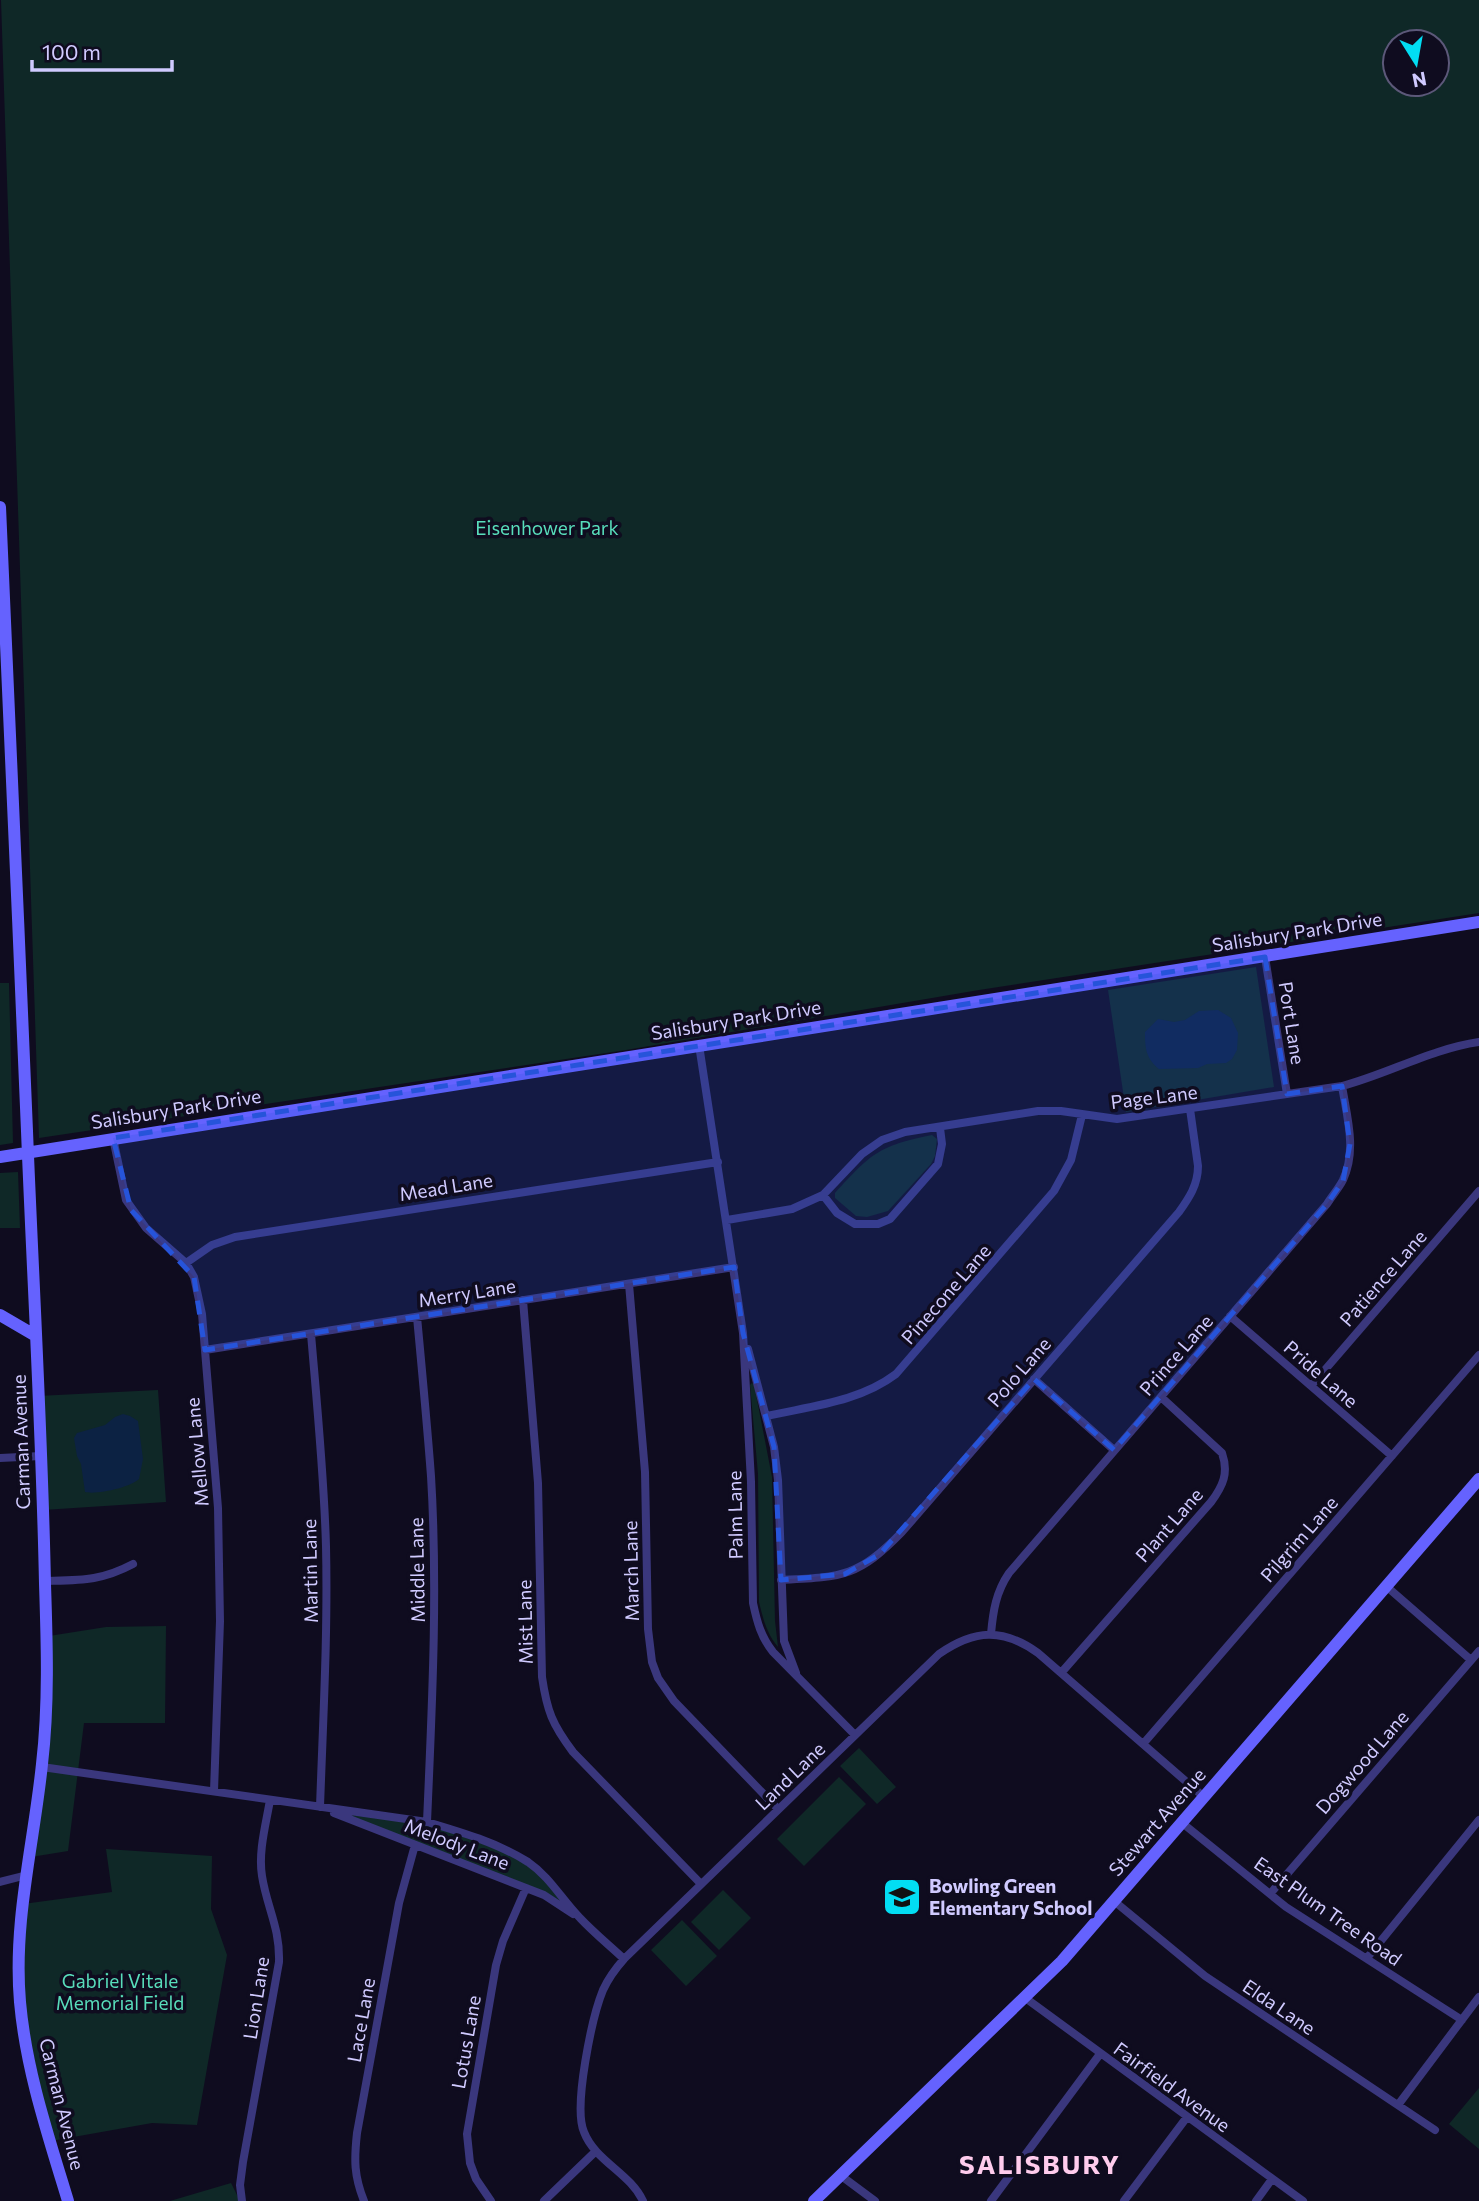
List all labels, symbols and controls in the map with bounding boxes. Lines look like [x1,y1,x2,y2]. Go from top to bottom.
scale bar [32,28,172,72]
north arrow [1381,28,1451,98]
text: 100 m [42,39,101,64]
text: N [1410,68,1429,93]
park label: Eisenhower Park [475,516,619,539]
street label: Salisbury Park Drive [1210,907,1383,956]
street label: Port Lane [1275,980,1310,1066]
street label: Salisbury Park Drive [649,995,822,1044]
street label: Page Lane [1109,1080,1199,1113]
street label: Salisbury Park Drive [89,1084,262,1133]
street label: Mead Lane [397,1168,494,1205]
street label: Patience Lane [1335,1225,1431,1331]
street label: Pinecone Lane [896,1239,995,1348]
street label: Merry Lane [416,1273,517,1312]
street label: Prince Lane [1134,1309,1217,1400]
street label: Polo Lane [982,1332,1055,1411]
street label: Pride Lane [1280,1335,1363,1412]
street label: Carman Avenue [7,1374,34,1510]
street label: Mellow Lane [180,1397,213,1508]
street label: Palm Lane [722,1470,747,1560]
street label: Plant Lane [1130,1483,1207,1566]
street label: Pilgrim Lane [1255,1491,1342,1586]
street label: Middle Lane [404,1517,429,1623]
street label: Martin Lane [297,1519,322,1623]
street label: March Lane [618,1520,643,1622]
street label: Mist Lane [512,1579,537,1665]
street label: Dogwood Lane [1310,1705,1413,1818]
street label: Land Lane [750,1737,829,1814]
street label: Stewart Avenue [1103,1763,1210,1880]
street label: Melody Lane [401,1813,513,1874]
street label: East Plum Tree Road [1250,1851,1406,1970]
place label: Bowling Green Elementary School [929,1874,1093,1919]
school or university icon: Bowling Green Elementary School [881,1876,923,1918]
street label: Lion Lane [238,1955,273,2041]
park label: Gabriel Vitale Memorial Field [56,1969,184,2014]
street label: Elda Lane [1239,1974,1320,2039]
street label: Lace Lane [342,1976,379,2064]
street label: Lotus Lane [446,1993,485,2090]
street label: Carman Avenue [35,2036,90,2172]
street label: Fairfield Avenue [1110,2037,1235,2136]
district label: SALISBURY [959,2148,1121,2179]

